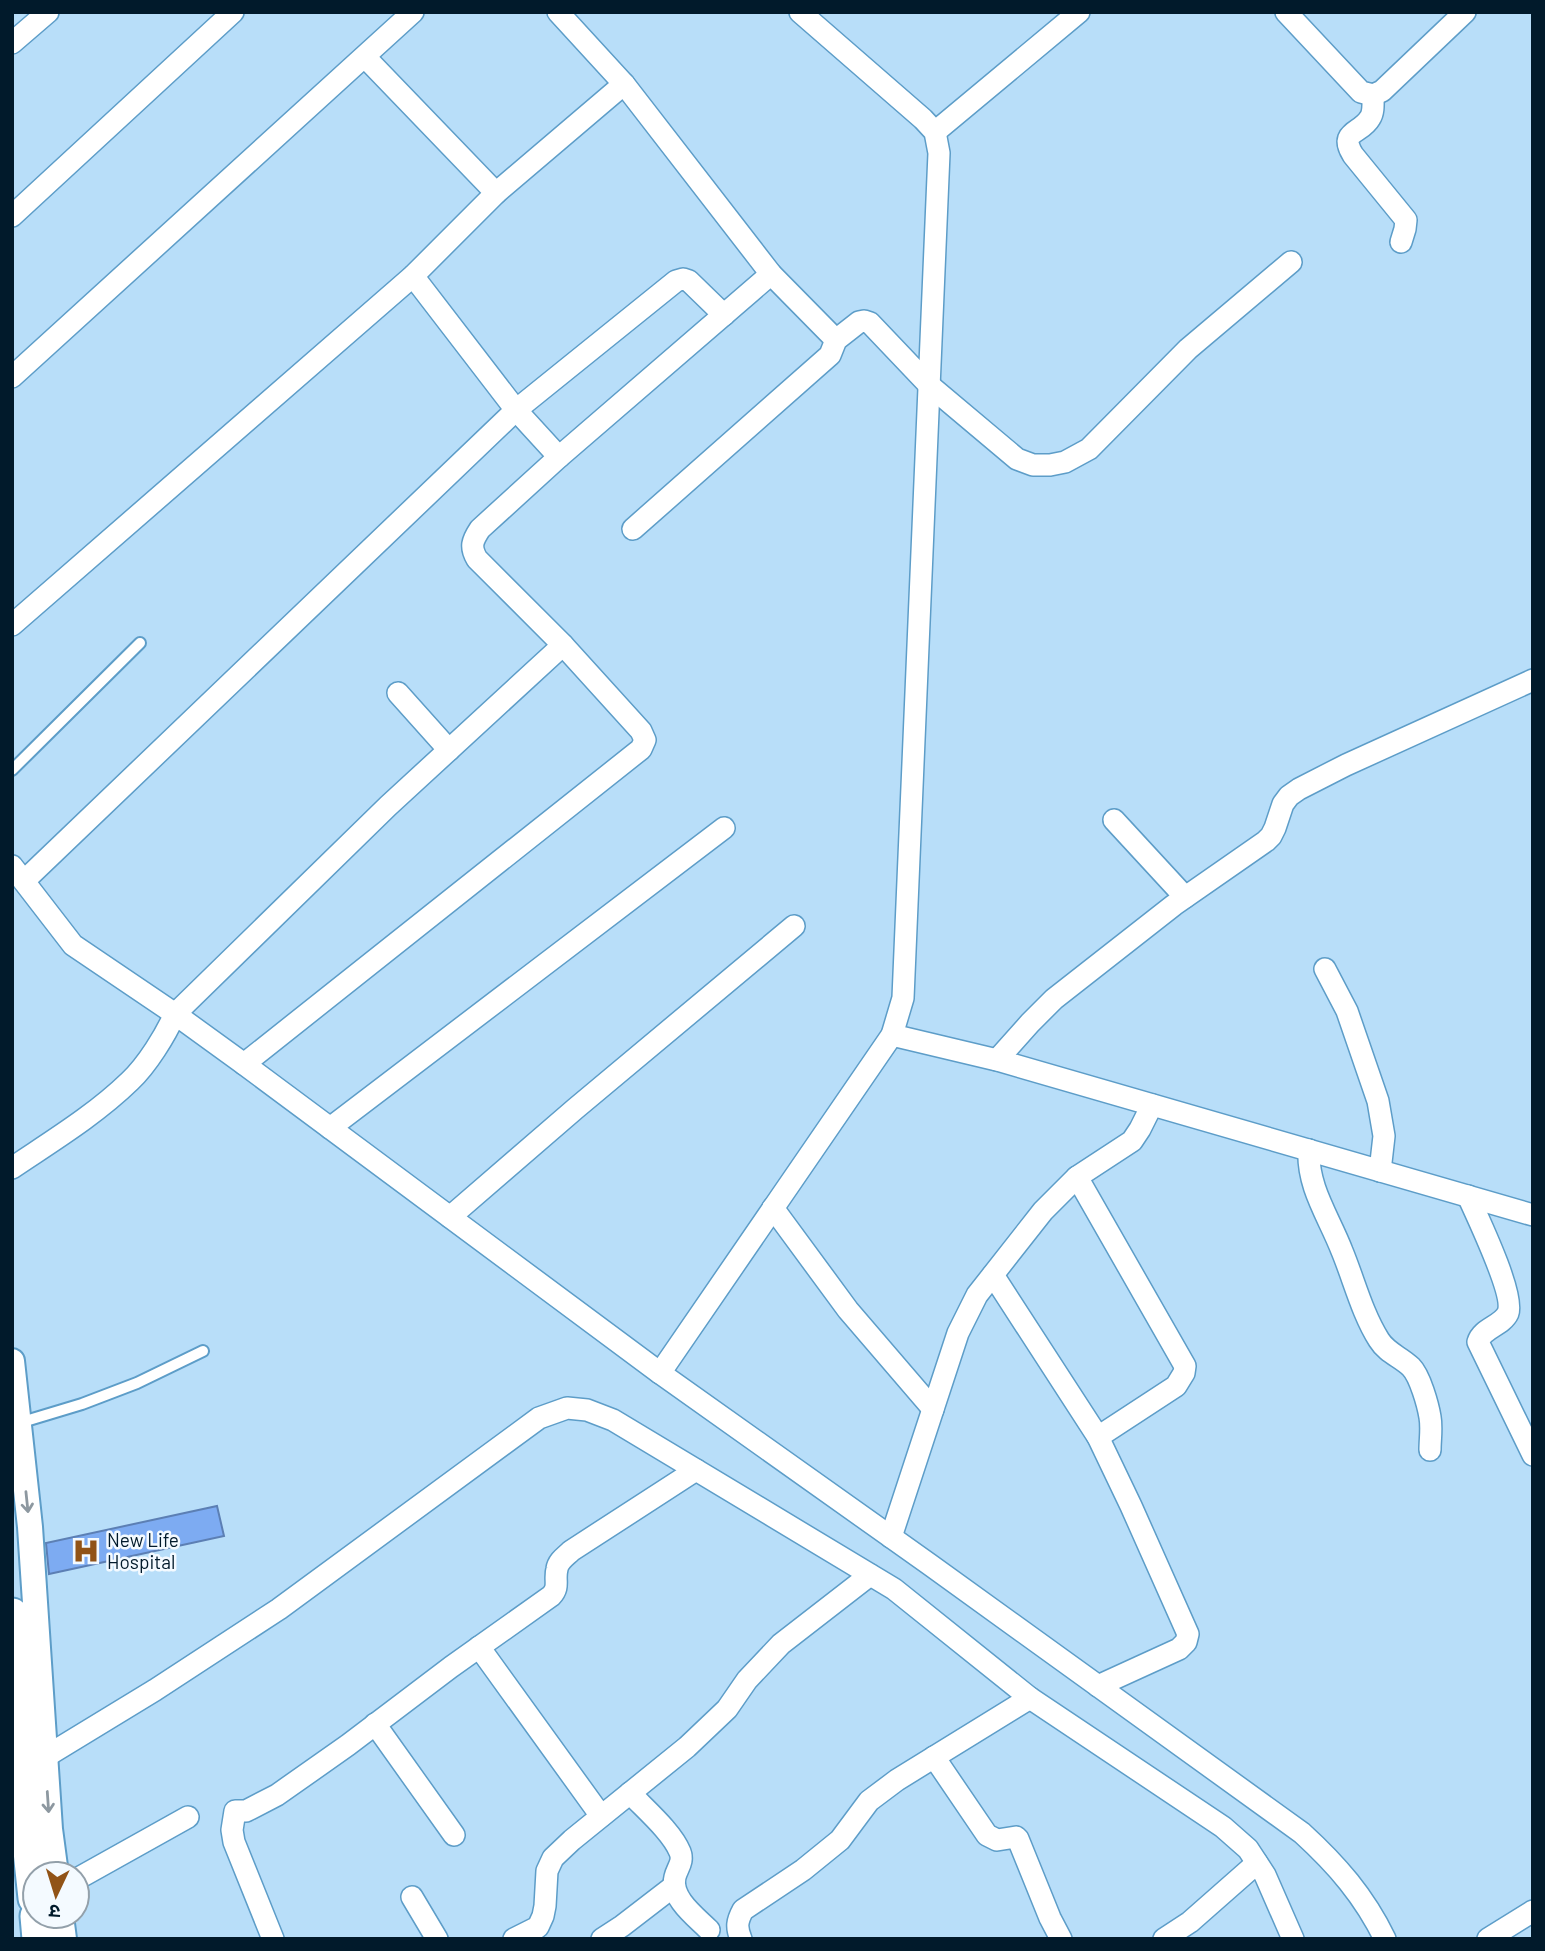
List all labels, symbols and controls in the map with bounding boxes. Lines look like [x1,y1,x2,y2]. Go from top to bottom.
one-way arrow [21,1490,34,1513]
place label: New Life Hospital [107,1528,179,1573]
hospital icon: New Life Hospital [71,1536,101,1566]
one-way arrow [42,1790,55,1813]
north arrow [21,1860,91,1930]
text: उ [48,1901,61,1924]

